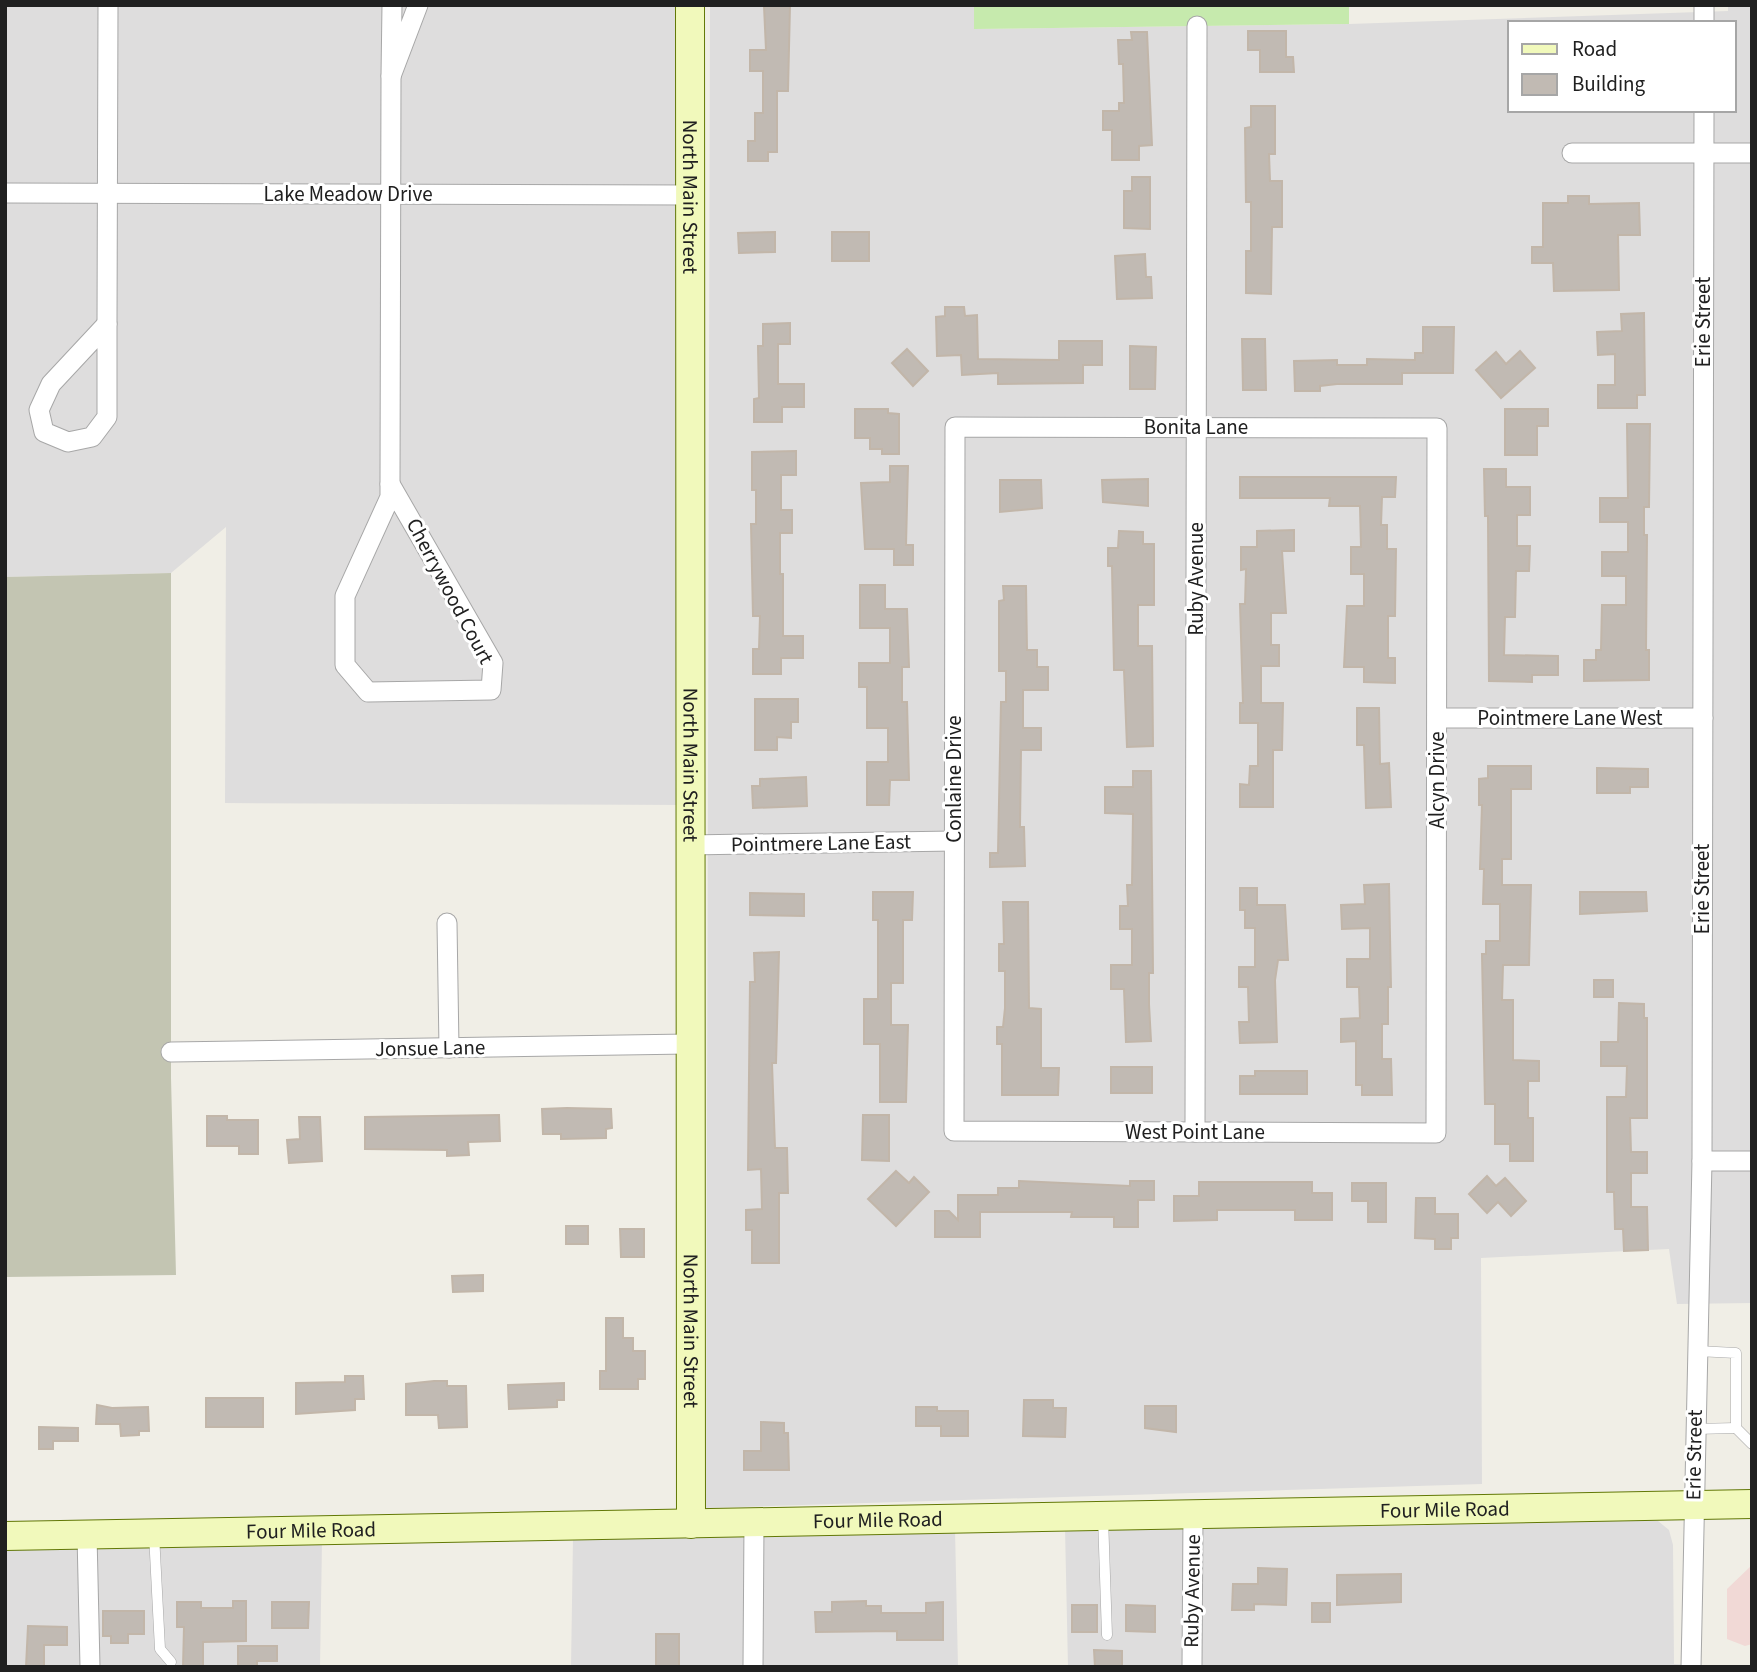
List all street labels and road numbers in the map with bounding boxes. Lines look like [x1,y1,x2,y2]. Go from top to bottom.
street label: North Main Street [675,120,705,274]
street label: Lake Meadow Drive [263,179,433,209]
street label: Erie Street [1688,277,1718,367]
street label: Bonita Lane [1144,412,1248,442]
street label: Cherrywood Court [399,513,501,669]
street label: Ruby Avenue [1181,522,1211,636]
street label: North Main Street [675,688,706,842]
street label: Pointmere Lane West [1477,703,1663,733]
street label: Conlaine Drive [939,715,969,843]
street label: Alcyn Drive [1422,731,1452,829]
street label: Pointmere Lane East [731,826,911,860]
street label: Erie Street [1687,844,1717,934]
street label: Jonsue Lane [375,1032,485,1064]
street label: West Point Lane [1125,1117,1265,1147]
street label: North Main Street [676,1254,706,1408]
street label: Erie Street [1678,1409,1710,1501]
street label: Four Mile Road [1380,1493,1510,1526]
street label: Four Mile Road [813,1504,943,1536]
street label: Four Mile Road [246,1514,376,1547]
street label: Ruby Avenue [1176,1534,1208,1648]

